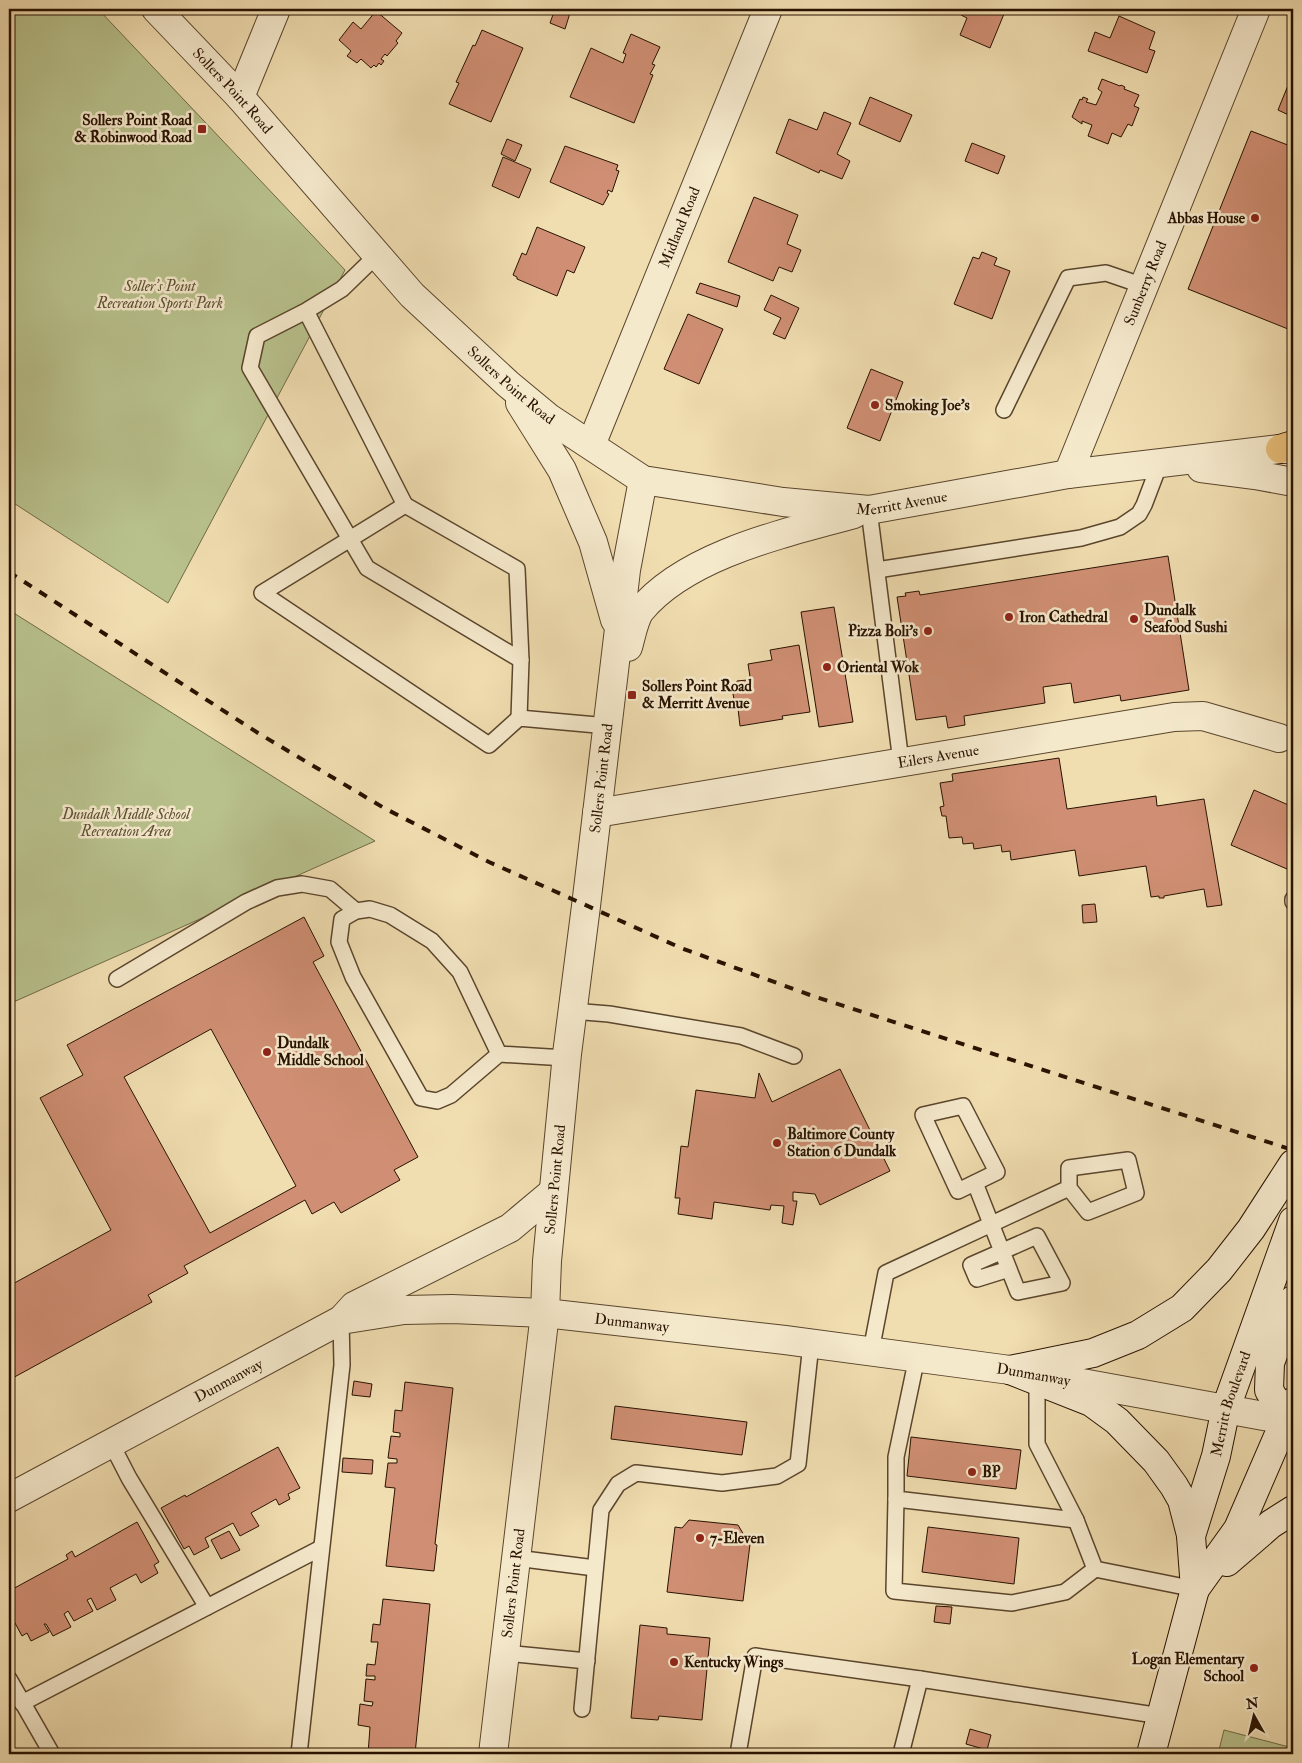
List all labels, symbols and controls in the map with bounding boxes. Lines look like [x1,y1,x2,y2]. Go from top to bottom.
street label: Sollers Point Road [188,44,277,138]
place label: Sollers Point Road & Robinwood Road [74,111,193,147]
marker: Sollers Point Road & Robinwood Road [196,123,208,135]
street label: Midland Road [655,183,705,270]
place label: Abbas House [1167,209,1246,228]
marker: Abbas House [1249,212,1261,224]
street label: Sunberry Road [1120,237,1171,328]
park label: Soller's Point Recreation Sports Park [96,277,223,313]
street label: Sollers Point Road [464,342,559,429]
place label: Smoking Joe's [885,396,970,416]
marker: Smoking Joe's [869,399,881,411]
street label: Merritt Avenue [855,487,949,520]
place label: Dundalk Seafood Sushi [1144,601,1228,637]
place label: Iron Cathedral [1019,608,1108,627]
marker: Iron Cathedral [1003,611,1015,623]
marker: Dundalk Seafood Sushi [1128,613,1140,625]
place label: Pizza Boli’s [848,622,918,641]
marker: Pizza Boli’s [922,625,934,637]
place label: Oriental Wok [837,658,920,677]
marker: Oriental Wok [821,661,833,673]
place label: Sollers Point Road & Merritt Avenue [642,677,752,713]
marker: Sollers Point Road & Merritt Avenue [626,689,638,701]
street label: Sollers Point Road [585,722,617,834]
street label: Eilers Avenue [896,740,980,772]
park label: Dundalk Middle School Recreation Area [61,805,191,841]
place label: Dundalk Middle School [276,1034,364,1070]
marker: Dundalk Middle School [261,1046,273,1058]
street label: Sollers Point Road [540,1123,570,1235]
place label: Baltimore County Station 6 Dundalk [787,1125,897,1161]
marker: Baltimore County Station 6 Dundalk [771,1137,783,1149]
street label: Dunmanway [594,1309,671,1336]
street label: Merritt Boulevard [1207,1348,1255,1458]
street label: Dunmanway [191,1354,266,1406]
street label: Dunmanway [995,1359,1072,1390]
place label: BP [982,1463,1001,1482]
marker: BP [966,1466,978,1478]
street label: Sollers Point Road [497,1527,529,1639]
place label: 7-Eleven [710,1529,765,1548]
marker: 7-Eleven [694,1532,706,1544]
place label: Logan Elementary School [1132,1650,1245,1686]
place label: Kentucky Wings [684,1653,783,1673]
marker: Kentucky Wings [668,1656,680,1668]
marker: Logan Elementary School [1248,1662,1260,1674]
north arrow [1230,1690,1280,1740]
text: N [1244,1694,1260,1713]

